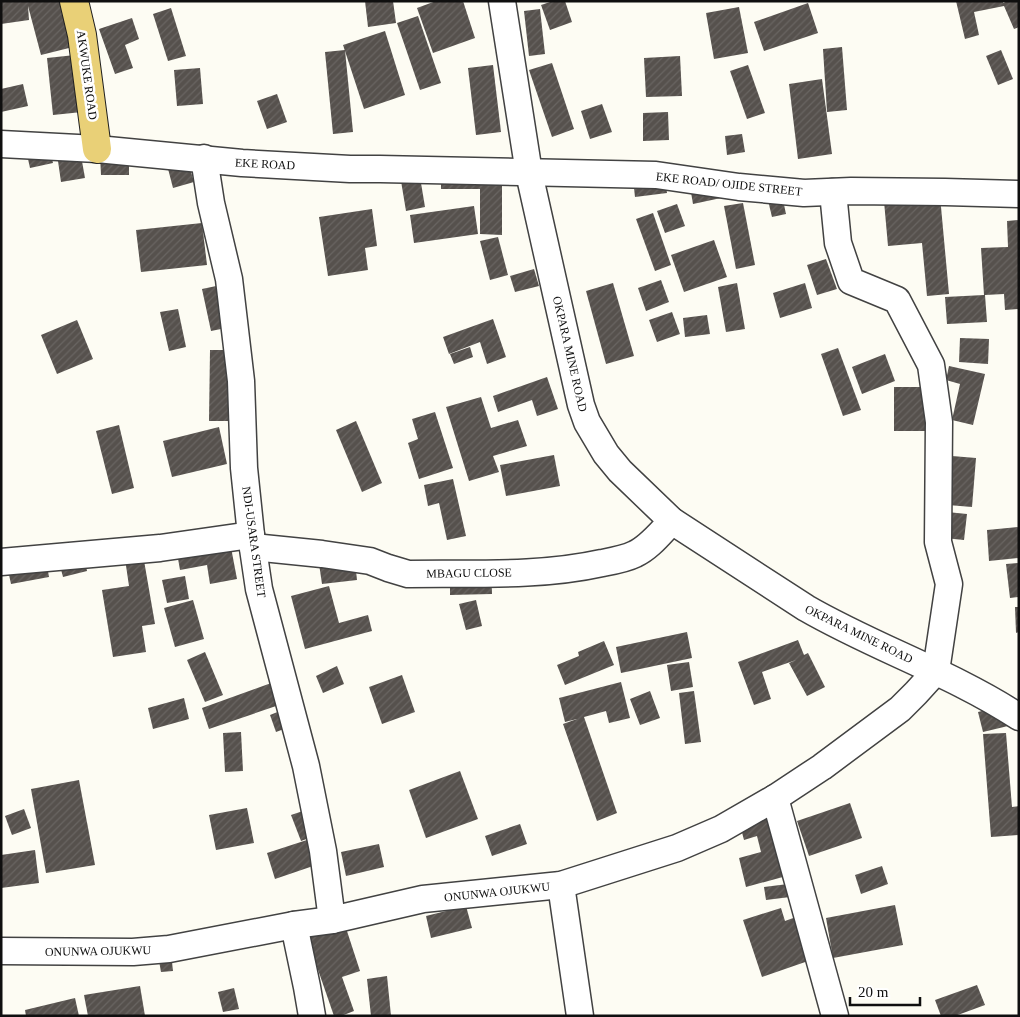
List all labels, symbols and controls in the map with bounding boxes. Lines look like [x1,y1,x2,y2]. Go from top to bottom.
street label: AKWUKE ROAD [74,29,100,121]
street label: EKE ROAD [235,155,296,173]
street label: EKE ROAD/ OJIDE STREET [655,169,803,199]
street label: OKPARA MINE ROAD [550,295,590,414]
street label: NDI-USARA STREET [239,485,269,599]
street label: MBAGU CLOSE [426,565,512,581]
street label: OKPARA MINE ROAD [803,602,916,666]
street label: ONUNWA OJUKWU [443,879,551,905]
street label: ONUNWA OJUKWU [45,943,152,959]
scale bar [850,974,920,1006]
text: 20 m [858,984,889,1000]

